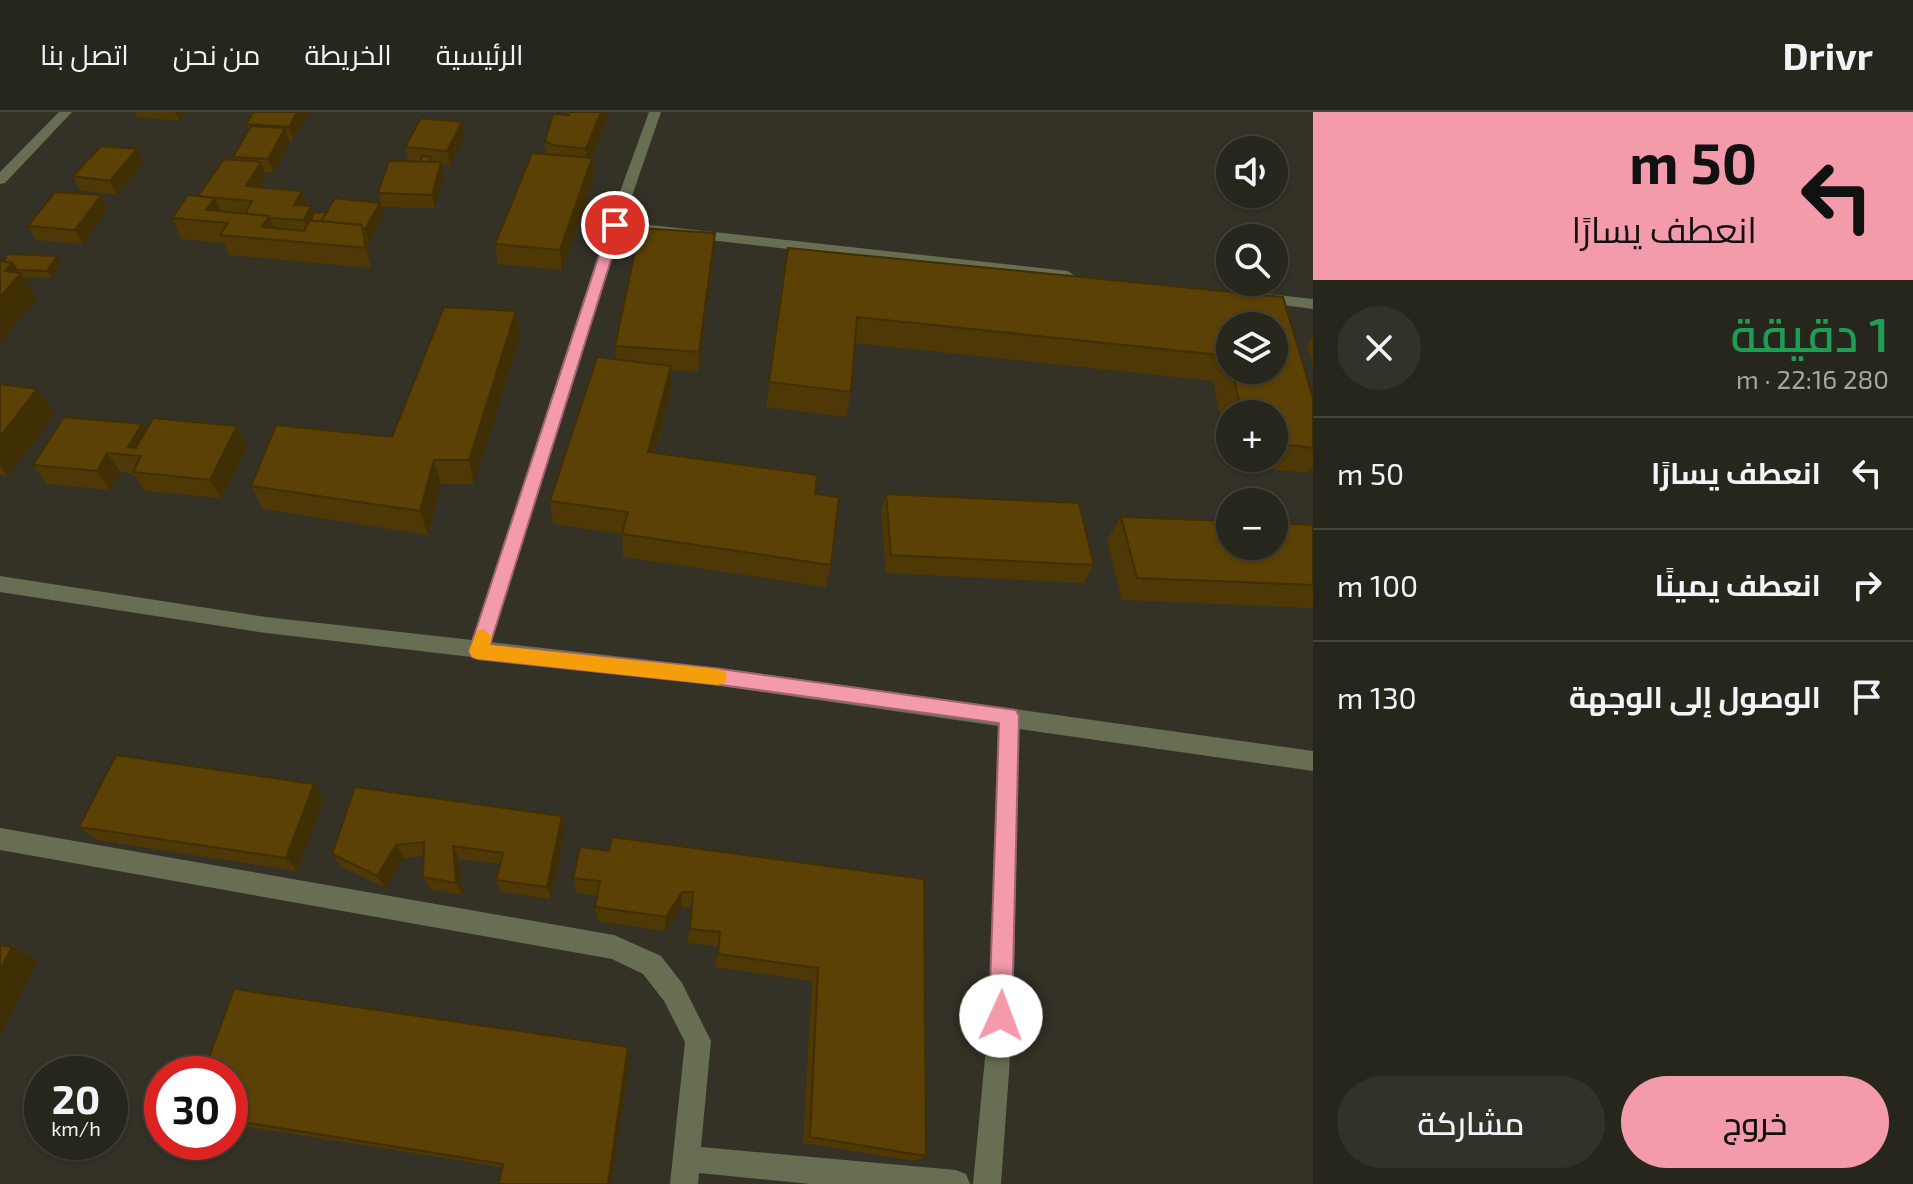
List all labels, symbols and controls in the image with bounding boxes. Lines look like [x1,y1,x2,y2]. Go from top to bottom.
text: Drivr [1783,32,1873,78]
text: اتصل بنا [40,37,129,71]
text: من نحن [173,37,260,71]
text: الخريطة [304,37,392,71]
text: الرئيسية [436,37,524,71]
text: 50 m [1629,128,1757,195]
map controls [1216,136,1288,560]
button: sound [1216,136,1288,208]
icon: left [1785,144,1889,248]
pin [581,191,649,259]
icon: arrive [593,203,637,247]
text: انعطف يسارًا [1571,207,1757,250]
button: search [1216,224,1288,296]
text: 1 دقيقة [1731,304,1889,362]
button: close [1337,306,1421,390]
button: layers [1216,312,1288,384]
text: 280 m · 22:16 [1736,363,1889,394]
button: + [1216,400,1288,472]
icon: left [1845,451,1889,495]
text: انعطف يسارًا [1651,454,1821,490]
text: 50 m [1337,455,1404,491]
button: − [1216,488,1288,560]
icon: right [1845,563,1889,607]
text: انعطف يمينًا [1655,566,1821,602]
text: 100 m [1337,567,1418,603]
icon: arrive [1845,675,1889,719]
text: الوصول إلى الوجهة [1569,678,1821,714]
text: 130 m [1337,679,1417,715]
position arrow [959,974,1043,1058]
speed limit sign: 30 [144,1056,248,1160]
text: 20 [52,1074,100,1122]
button: مشاركة [1337,1076,1605,1168]
button: خروج [1621,1076,1889,1168]
text: km/h [51,1116,101,1140]

